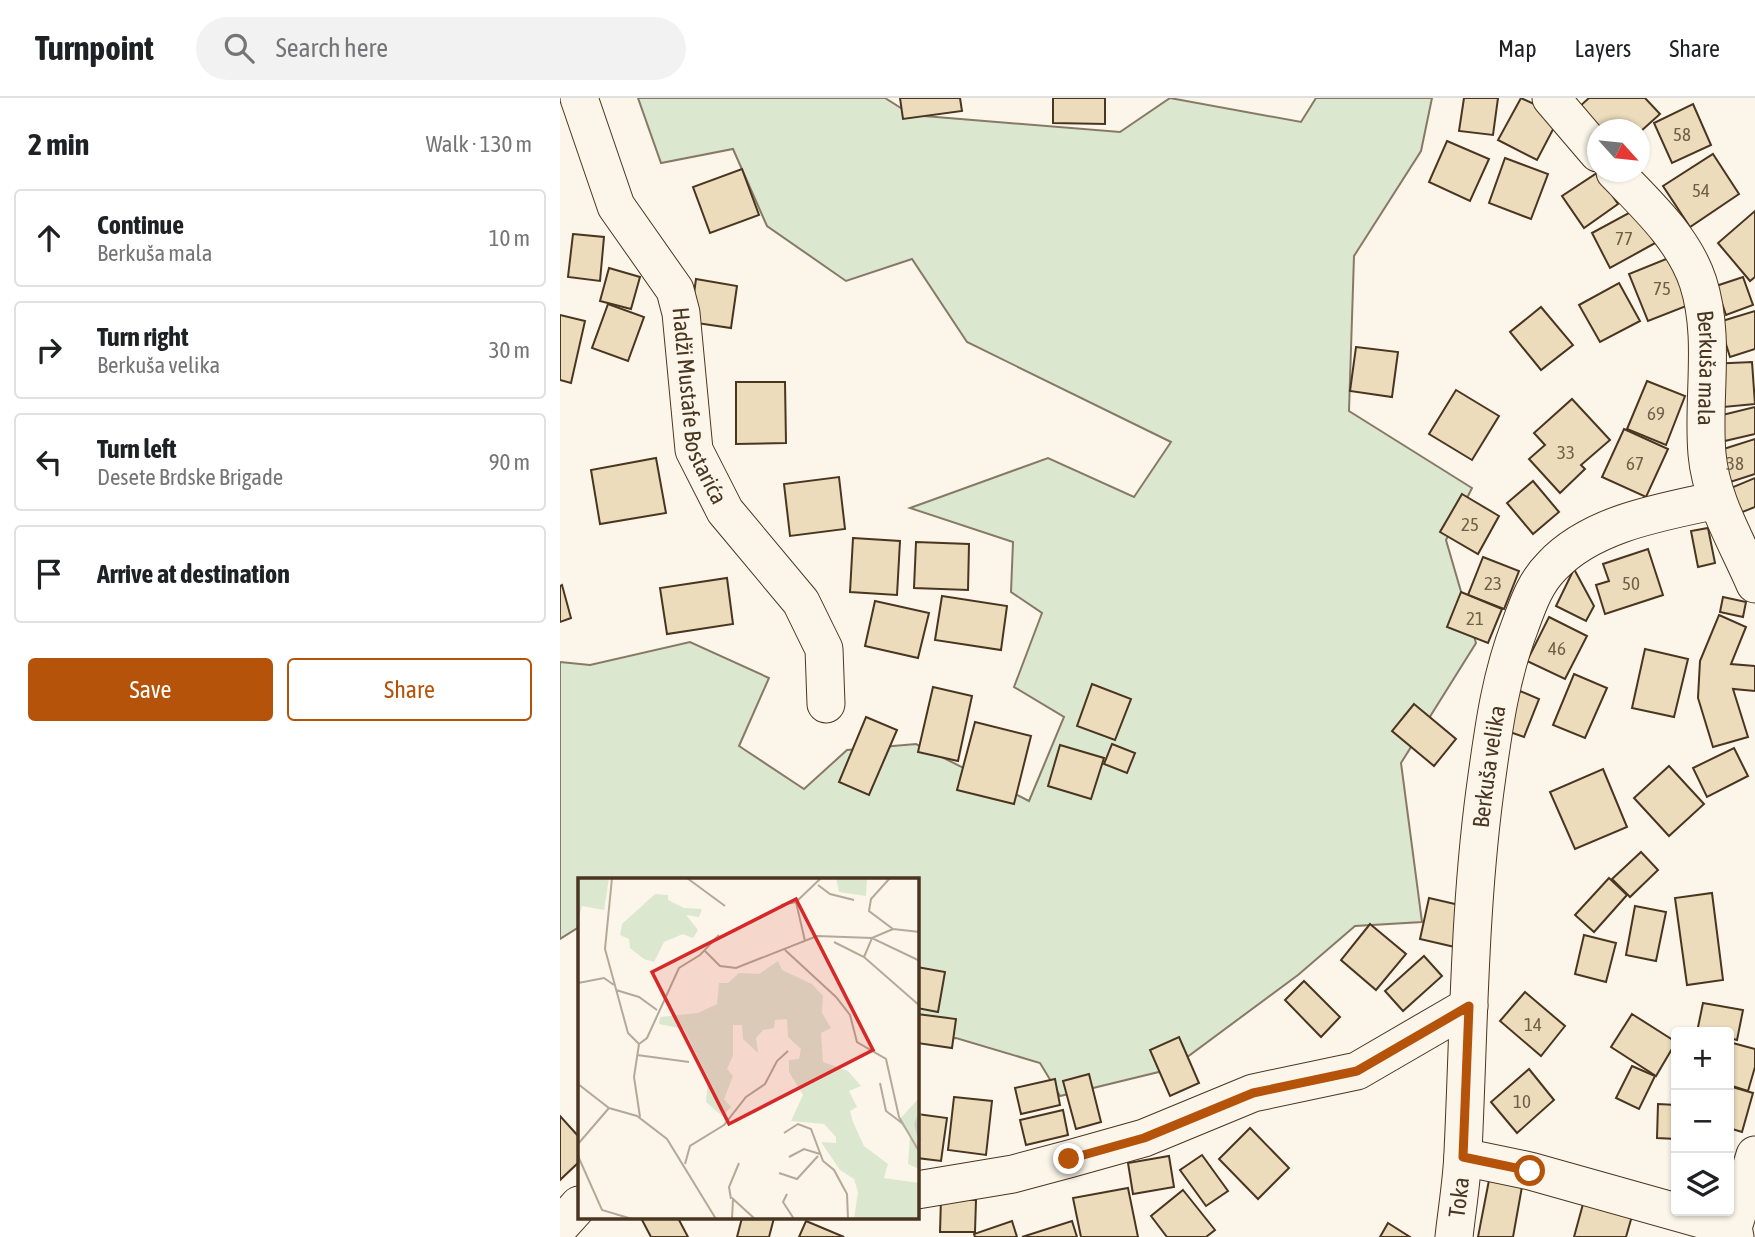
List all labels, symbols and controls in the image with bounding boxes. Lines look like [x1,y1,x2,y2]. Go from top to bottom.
search box [196,17,686,80]
text: Turnpoint [35,29,154,67]
icon: search [220,29,258,67]
text: Search here [276,33,388,63]
text: Map [1498,35,1537,62]
text: Layers [1575,35,1631,62]
text: Share [1669,35,1720,62]
north arrow [1587,119,1650,182]
house number: 58 [1673,123,1691,145]
text: 2 min [28,127,89,161]
text: Walk · 130 m [426,131,532,157]
house number: 54 [1692,179,1710,201]
text: Continue [97,210,184,240]
icon: ahead [30,219,68,257]
text: 10 m [489,225,530,251]
house number: 77 [1615,227,1633,249]
text: Berkuša mala [97,240,212,266]
house number: 75 [1653,277,1671,299]
street label: Hadži Mustafe Bostarića [668,306,732,508]
street label: Berkuša mala [1692,309,1721,426]
text: Turn right [97,322,188,352]
icon: right [30,331,68,369]
text: 30 m [489,337,530,363]
text: Berkuša velika [97,352,220,378]
house number: 69 [1647,402,1665,424]
text: Turn left [97,434,177,464]
house number: 33 [1557,441,1575,463]
icon: left [30,443,68,481]
text: 90 m [489,449,530,475]
house number: 67 [1626,452,1644,474]
house number: 38 [1726,452,1744,474]
text: Desete Brdske Brigade [97,464,283,490]
house number: 25 [1461,513,1479,535]
icon: arrive [30,555,68,593]
text: Arrive at destination [97,559,290,589]
house number: 23 [1484,572,1502,594]
house number: 50 [1622,572,1640,594]
house number: 21 [1466,607,1484,629]
house number: 46 [1548,637,1566,659]
button: Save [28,658,273,721]
button: Share [287,658,532,721]
street label: Berkuša velika [1468,703,1511,829]
inset map [578,878,919,1220]
house number: 14 [1524,1013,1542,1035]
map controls [1671,1027,1734,1216]
button: + [1671,1027,1734,1090]
house number: 10 [1513,1090,1531,1112]
button: − [1671,1090,1734,1153]
route end [1053,1143,1084,1174]
button: layers [1671,1153,1734,1216]
route start [1514,1155,1545,1186]
street label: Toka [1443,1176,1474,1219]

